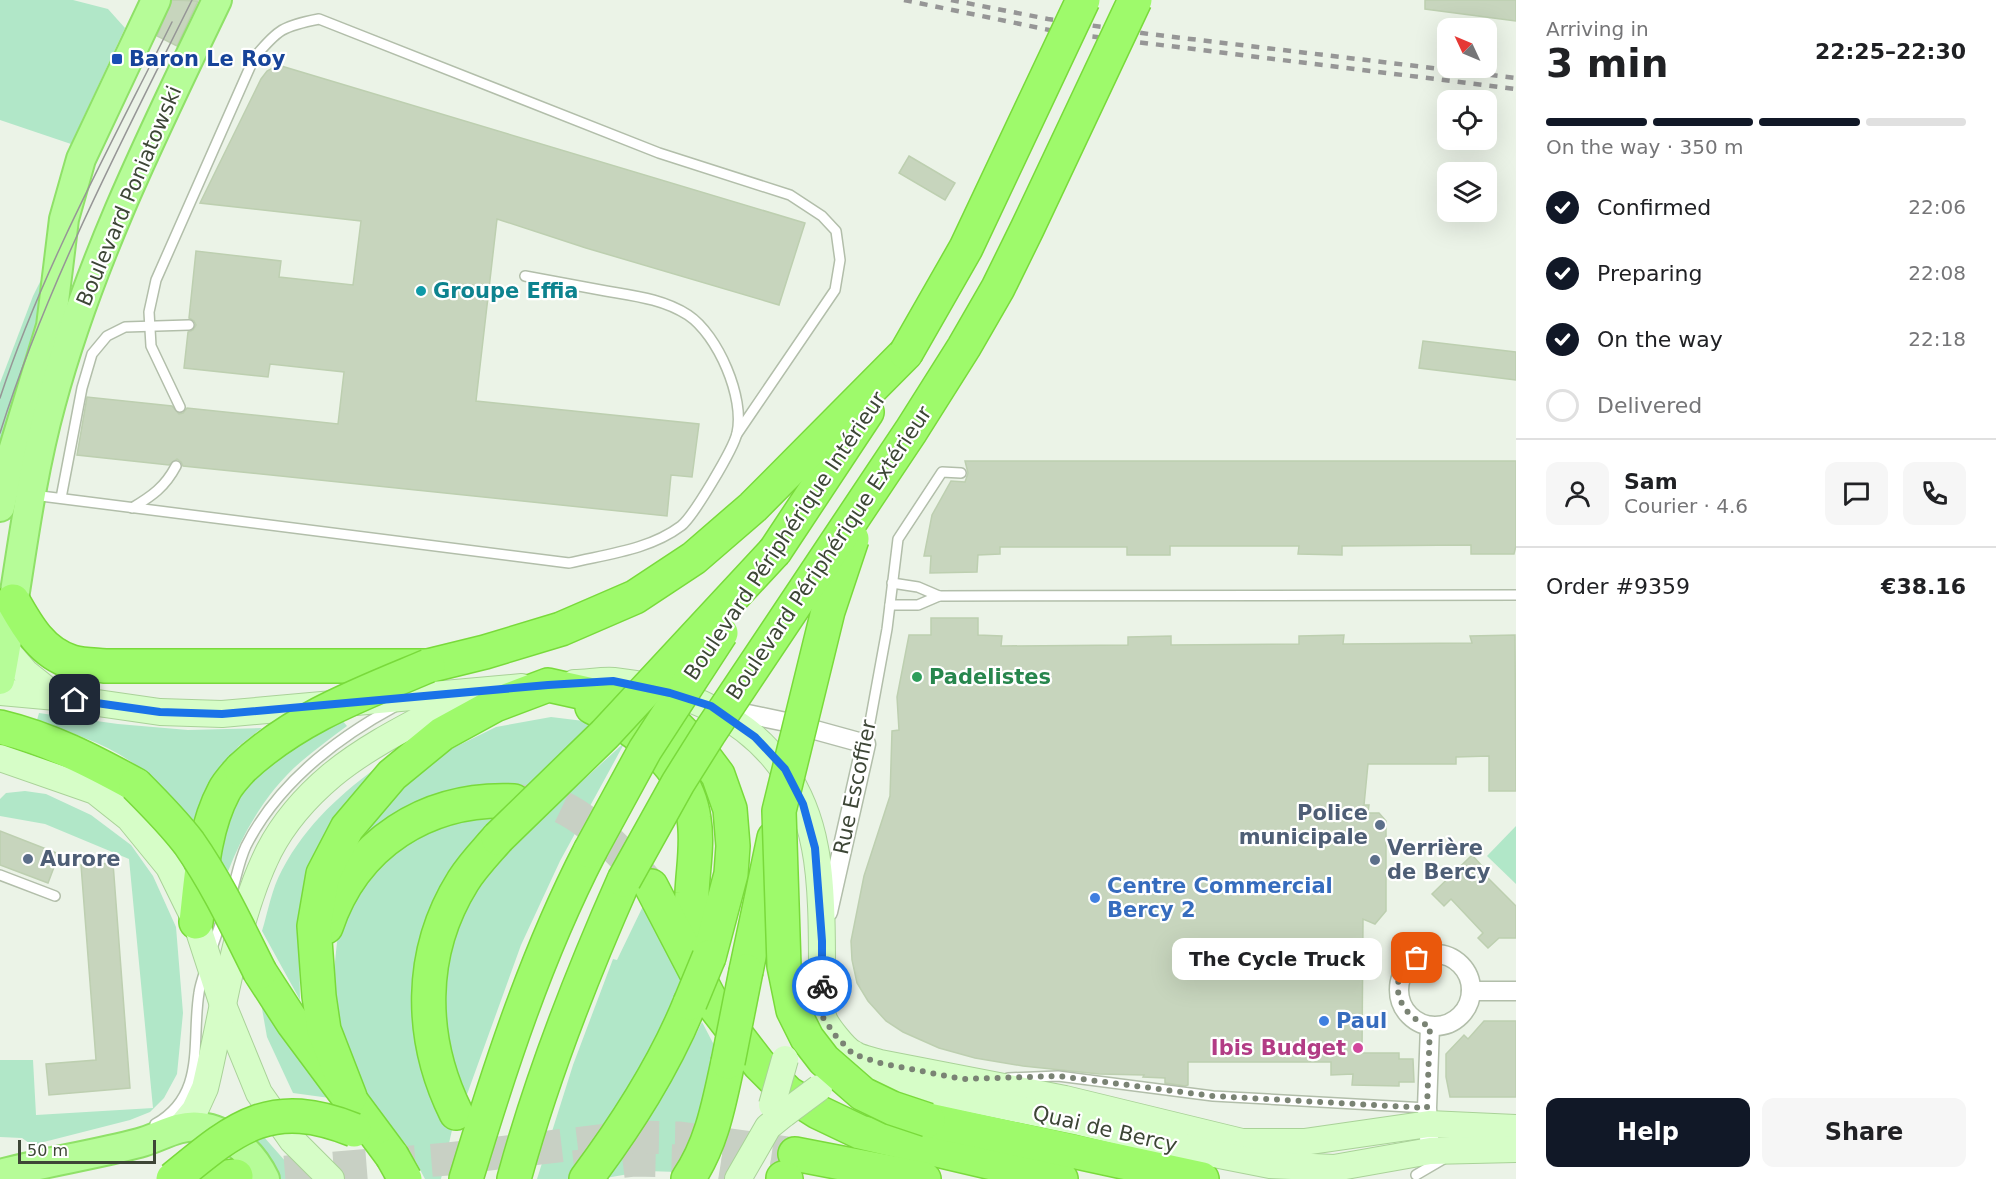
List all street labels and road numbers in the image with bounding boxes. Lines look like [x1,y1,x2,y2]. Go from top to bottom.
street label: Boulevard Poniatowski [72,82,186,310]
street label: Boulevard Périphérique Intérieur [679,387,891,685]
street label: Boulevard Périphérique Extérieur [722,401,937,704]
street label: Rue Escoffier [829,717,881,857]
street label: Quai de Bercy [1030,1101,1180,1157]

